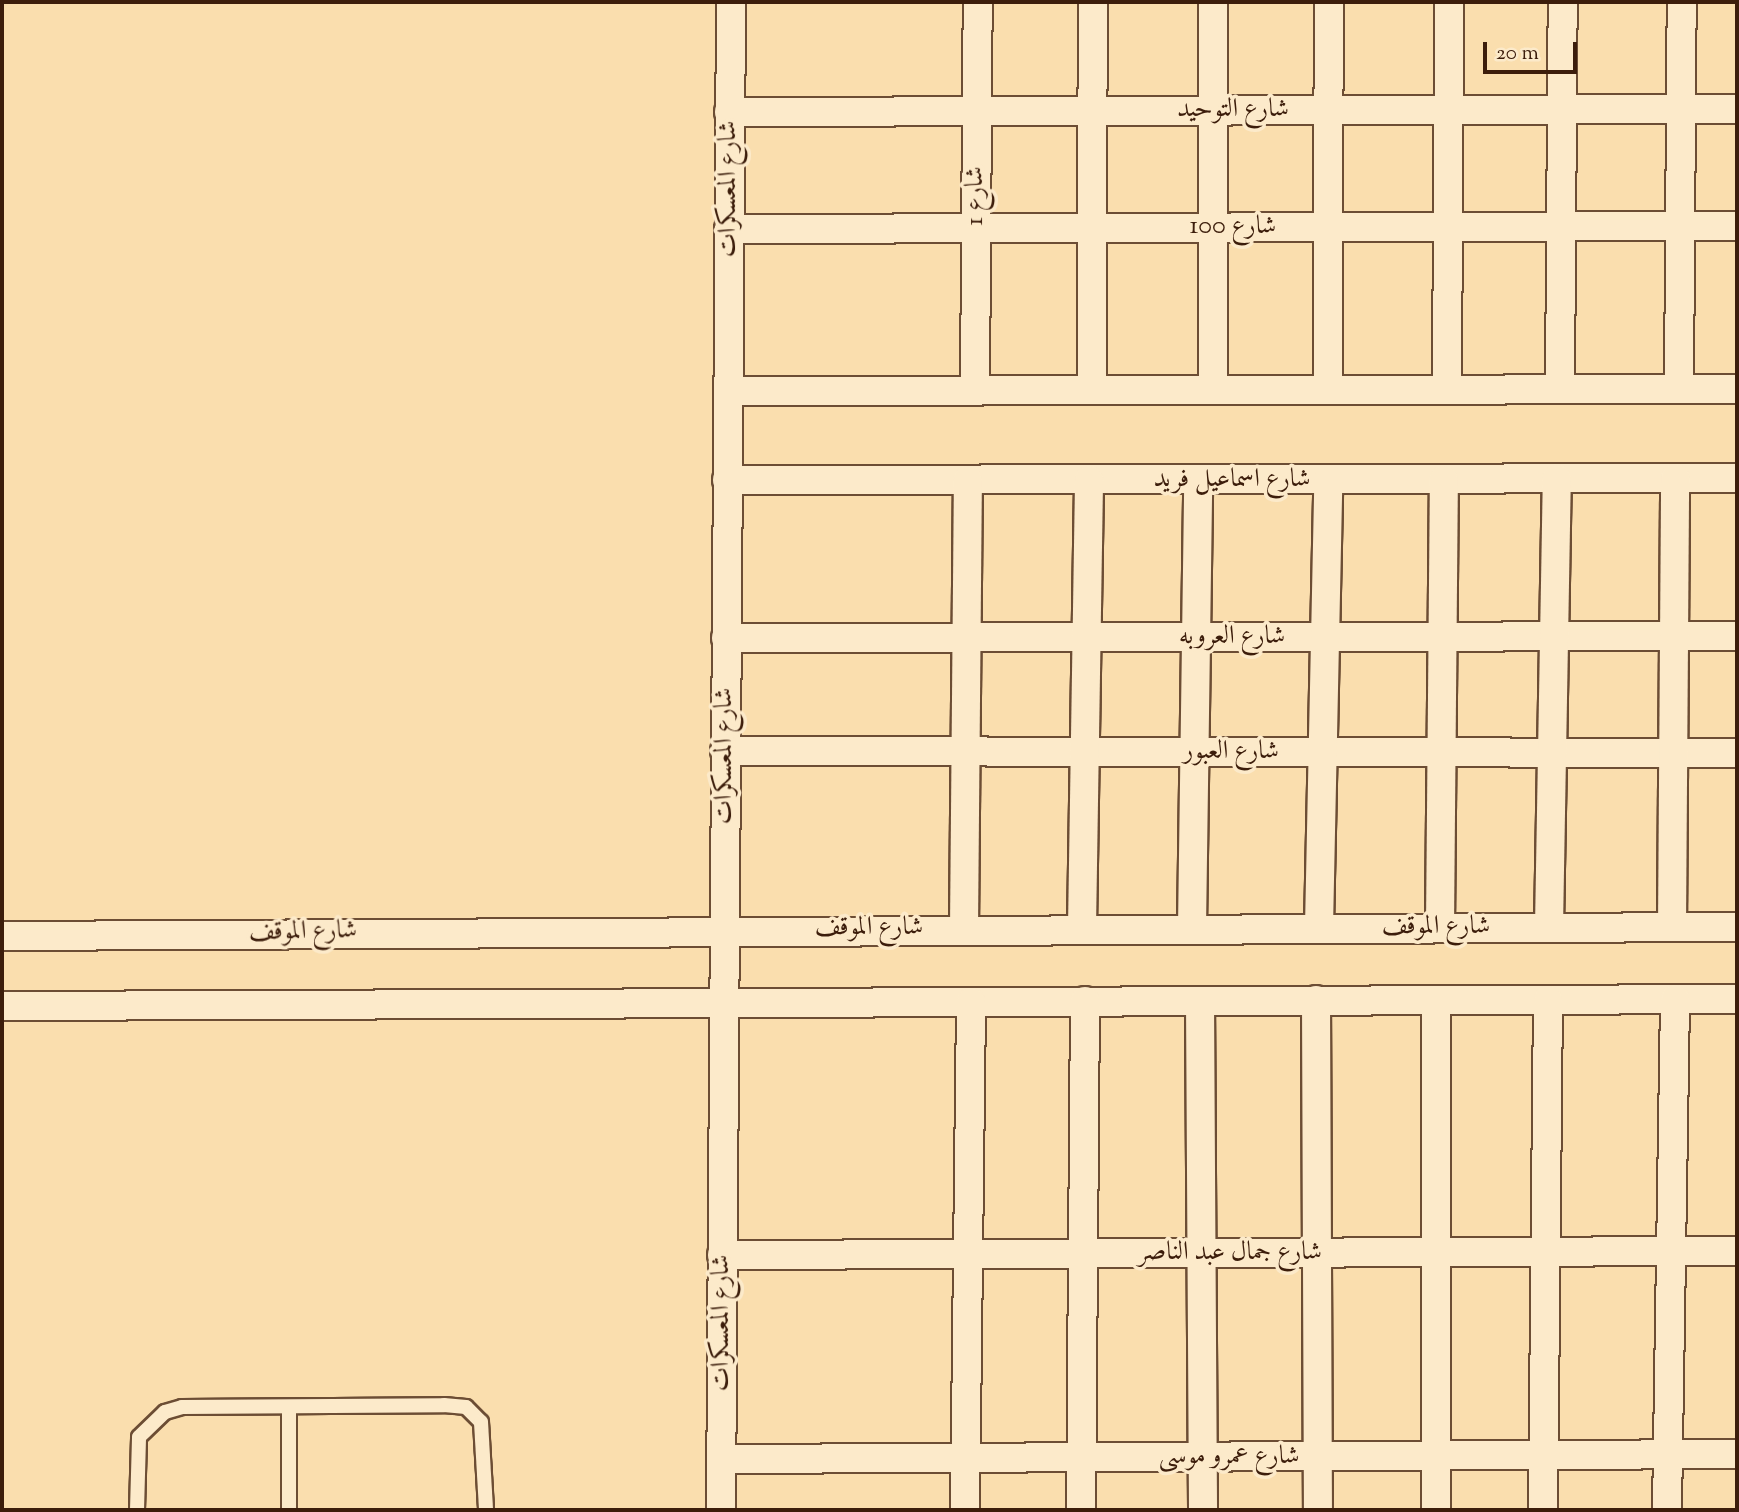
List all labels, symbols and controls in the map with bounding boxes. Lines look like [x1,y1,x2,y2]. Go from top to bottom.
scale bar [1487,28,1582,72]
text: 20 m [1496,39,1539,69]
street label: شارع التوحيد [1177,94,1289,126]
street label: شارع المعسكرات [713,121,745,257]
street label: شارع 1 [960,166,992,226]
street label: شارع 100 [1190,211,1276,243]
street label: شارع اسماعيل فريد [1153,464,1311,496]
street label: شارع العروبه [1179,621,1285,653]
street label: شارع المعسكرات [709,688,741,824]
street label: شارع العبور [1183,736,1279,768]
street label: شارع الموقف [1382,911,1490,943]
street label: شارع الموقف [815,912,923,944]
street label: شارع الموقف [249,915,357,949]
street label: شارع جمال عبد الناصر [1138,1237,1322,1269]
street label: شارع المعسكرات [706,1255,738,1391]
street label: شارع عمرو موسى [1159,1441,1299,1473]

